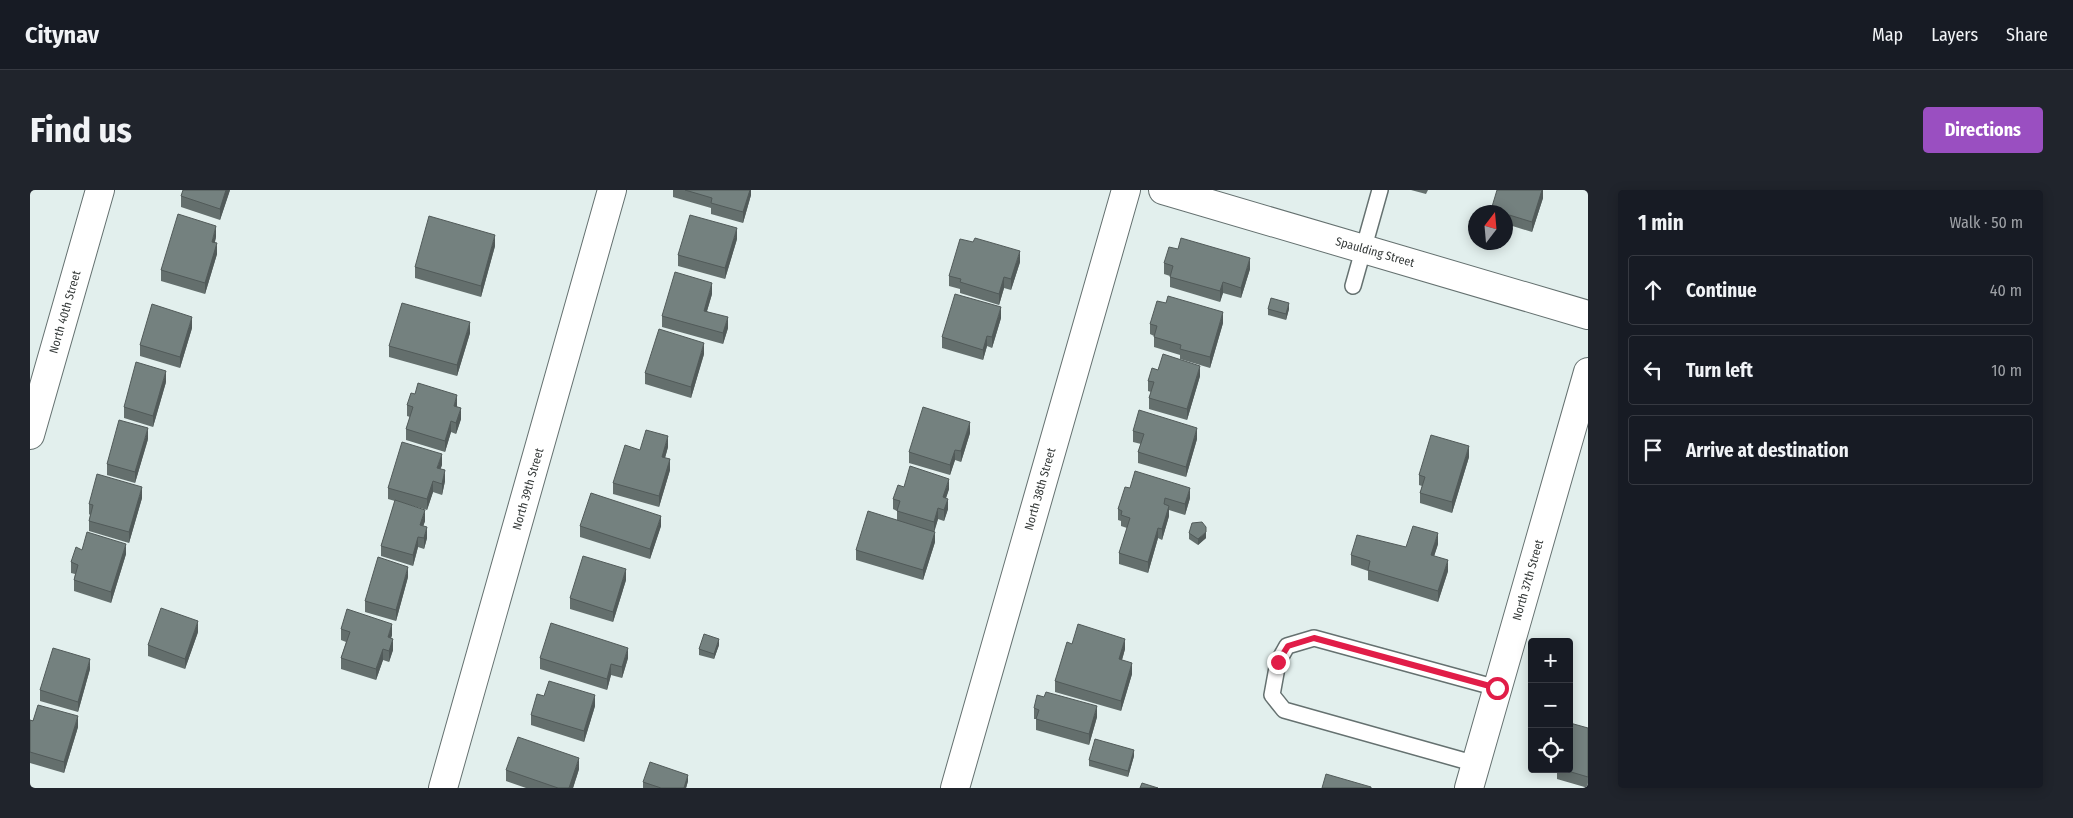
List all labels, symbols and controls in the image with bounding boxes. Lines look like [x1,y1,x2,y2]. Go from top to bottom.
text: Citynav [25,21,99,49]
text: Map [1872,24,1903,46]
text: Layers [1931,24,1978,46]
text: Share [2006,24,2048,46]
button: Directions [1923,107,2043,153]
text: Find us [30,109,132,151]
north arrow [1468,205,1513,250]
text: 1 min [1638,210,1684,236]
text: Walk · 50 m [1949,213,2023,232]
street label: Spaulding Street [1334,234,1416,270]
street label: North 40th Street [46,269,84,355]
icon: ahead [1639,276,1667,304]
text: Continue [1686,279,1757,302]
text: 40 m [1990,281,2022,300]
icon: left [1639,356,1667,384]
text: Turn left [1686,359,1753,382]
text: 10 m [1991,361,2022,380]
icon: arrive [1639,436,1667,464]
text: Arrive at destination [1686,439,1849,462]
street label: North 39th Street [510,446,546,532]
street label: North 38th Street [1022,446,1058,532]
street label: North 37th Street [1510,538,1546,622]
map controls [1528,638,1573,773]
button: + [1528,638,1573,683]
route end [1267,651,1290,674]
route start [1486,677,1509,700]
button: − [1528,683,1573,728]
button: locate [1528,728,1573,773]

